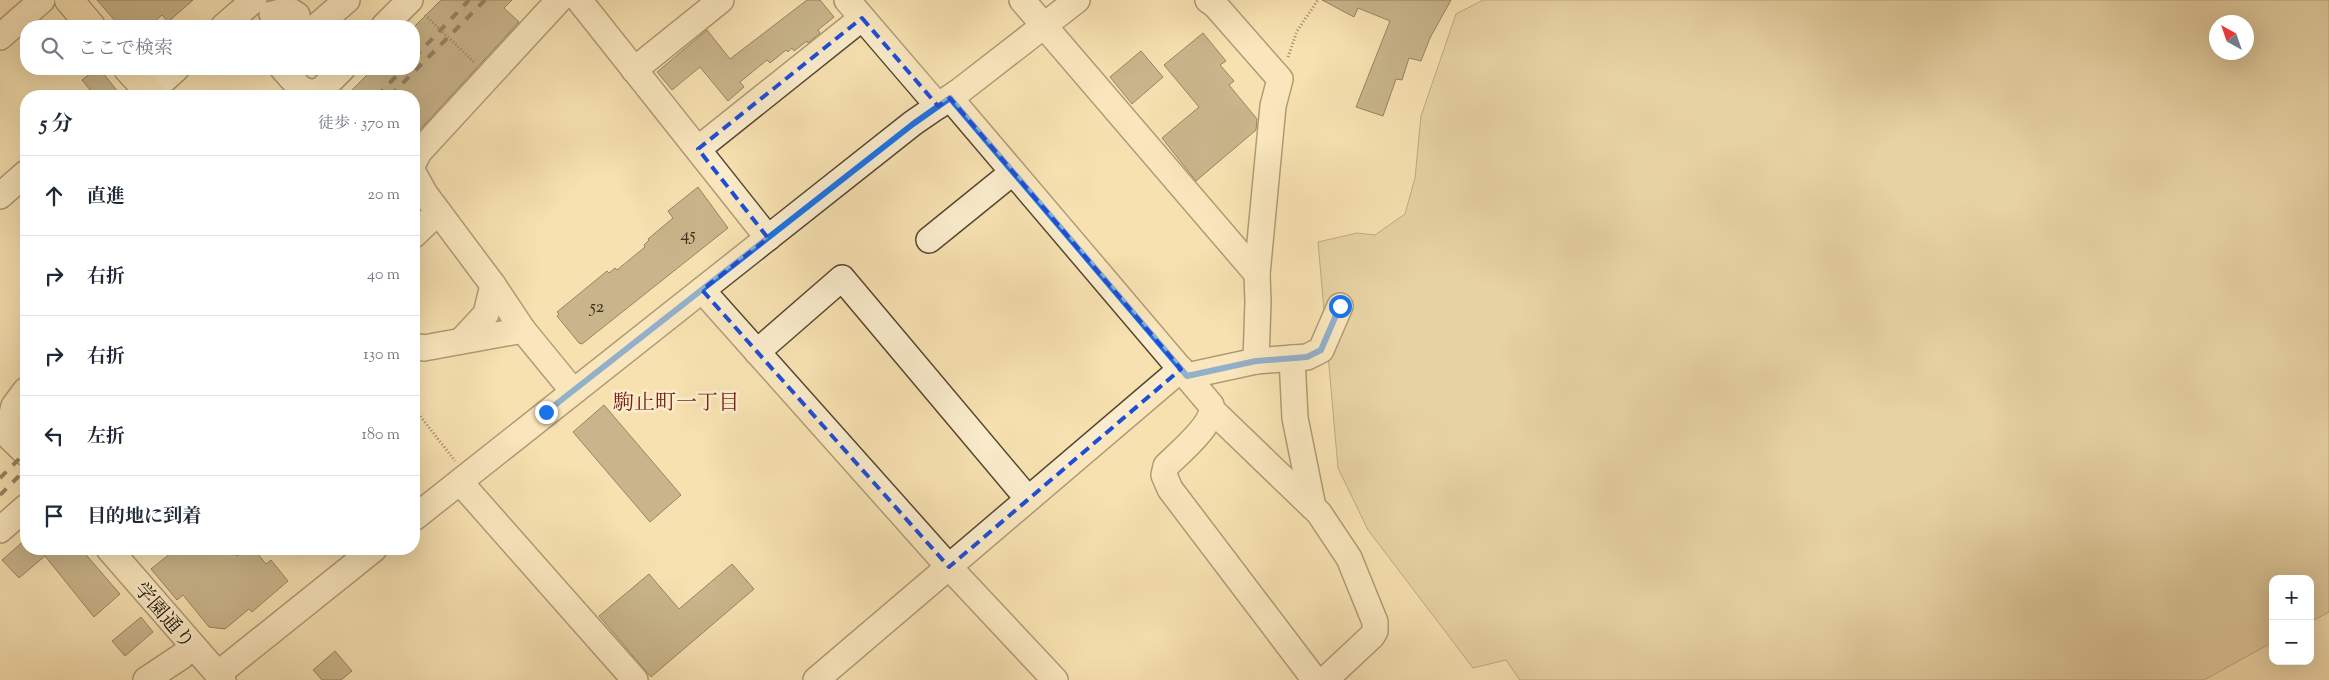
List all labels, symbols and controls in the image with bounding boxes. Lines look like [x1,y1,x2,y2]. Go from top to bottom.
north arrow [2209,15,2254,60]
search box [20,20,420,75]
icon: search [38,34,66,62]
text: ここで検索 [78,36,173,63]
text: 5 分 [40,110,73,140]
text: 徒歩 · 370 m [318,113,400,136]
icon: ahead [40,182,68,210]
text: 直進 [87,184,125,211]
text: 20 m [367,184,400,207]
house number: 45 [680,223,696,249]
icon: right [40,262,68,290]
text: 右折 [87,264,125,291]
text: 40 m [367,264,400,287]
house number: 52 [589,295,605,321]
route start [1329,295,1352,318]
icon: right [40,342,68,370]
text: 右折 [87,344,125,371]
text: 130 m [363,344,400,367]
district label: 駒止町一丁目 [613,389,739,419]
route end [535,401,558,424]
icon: left [40,422,68,450]
text: 左折 [87,424,125,451]
text: 180 m [361,424,400,447]
icon: arrive [40,502,68,530]
text: 目的地に到着 [87,504,201,531]
map controls [2269,575,2314,665]
button: + [2269,575,2314,620]
street label: 学園通り [126,577,200,656]
button: − [2269,620,2314,665]

